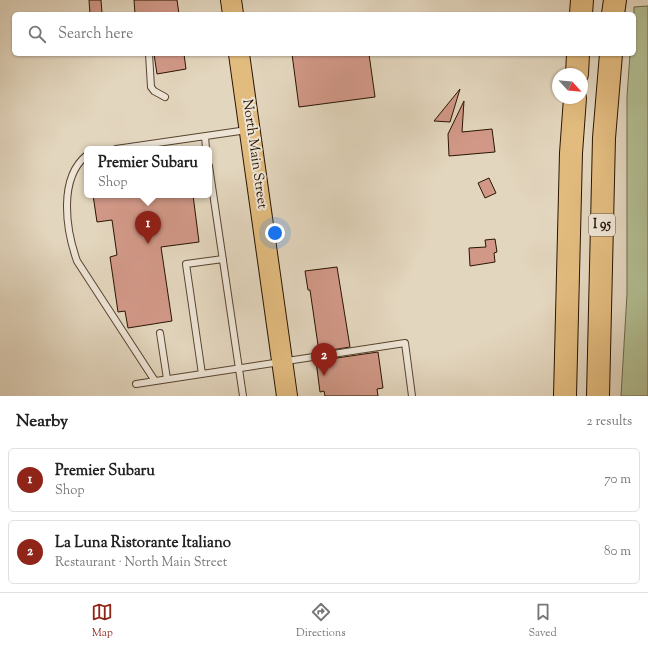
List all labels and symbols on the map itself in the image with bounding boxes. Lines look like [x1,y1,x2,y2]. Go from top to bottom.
north arrow [552,68,588,104]
street label: North Main Street [236,98,272,210]
pin: 1 [135,211,161,244]
road number: I 95 [589,214,615,236]
your location [265,223,285,243]
pin: 2 [311,343,337,376]

